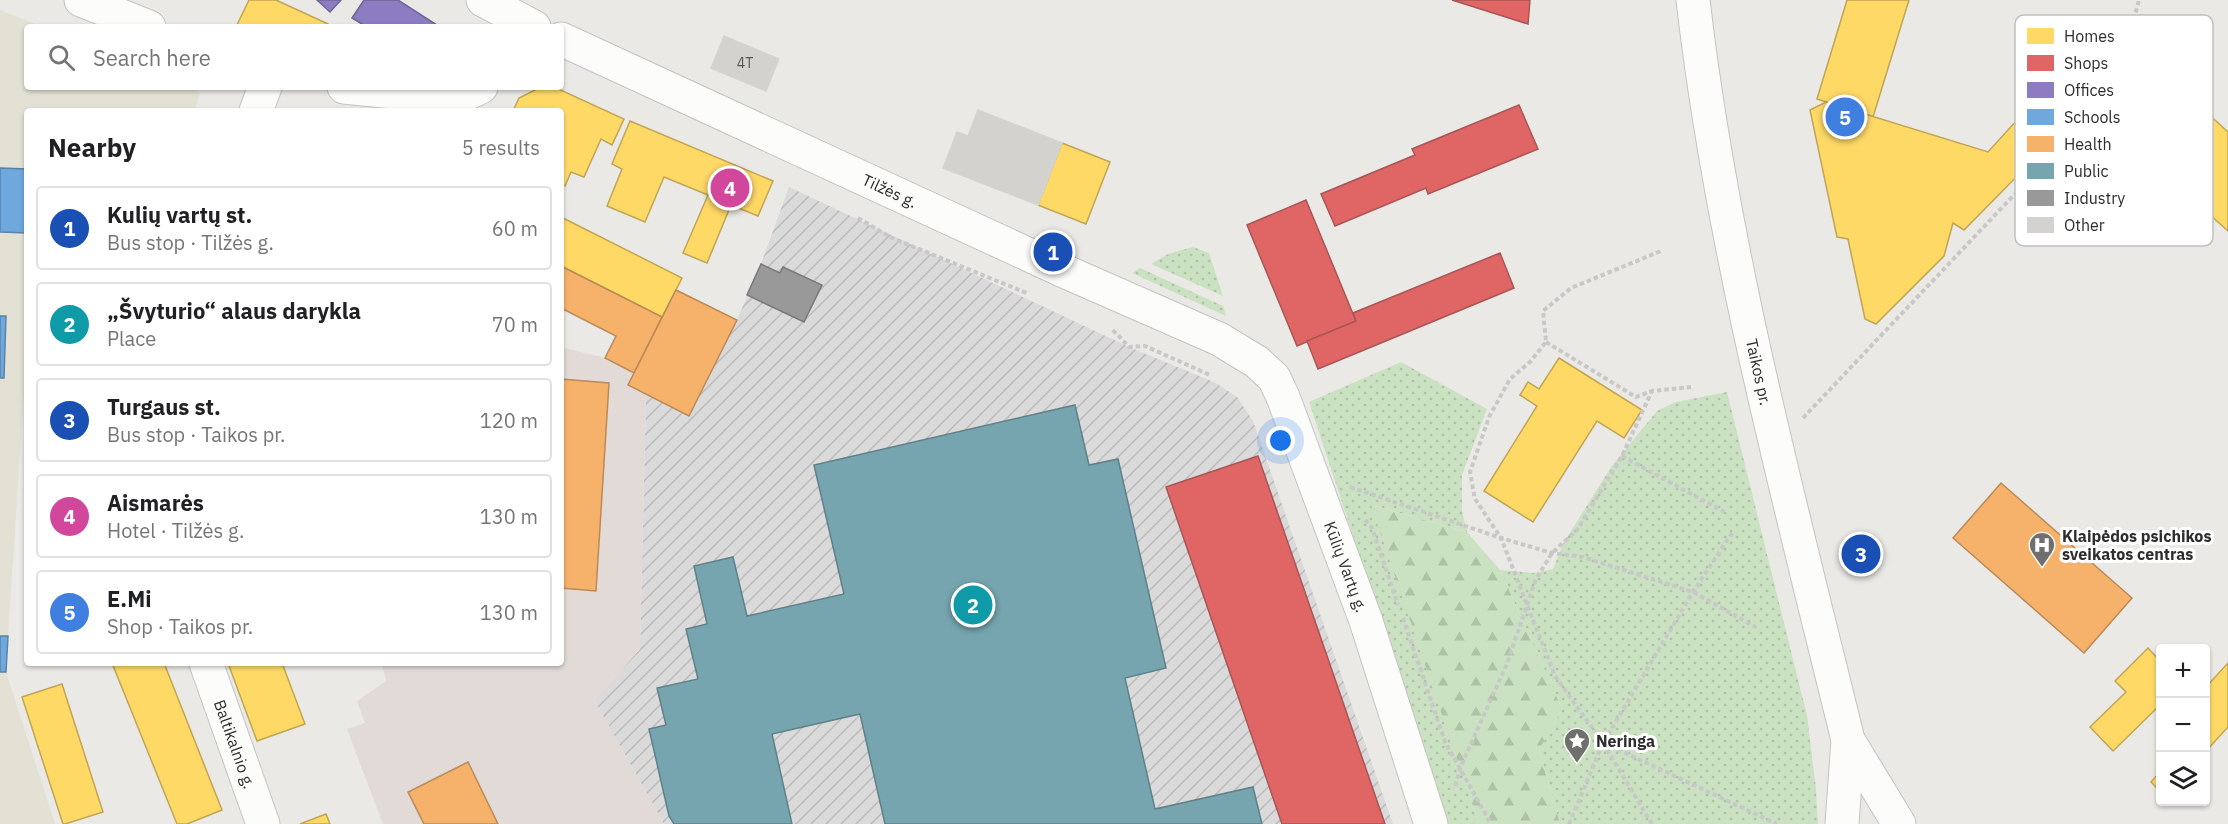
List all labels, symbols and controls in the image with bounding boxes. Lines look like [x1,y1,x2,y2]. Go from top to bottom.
legend [2015,15,2213,246]
search box [24,24,564,90]
text: Homes [2064,26,2115,46]
icon: search [45,41,78,74]
text: Search here [93,43,211,72]
text: Shops [2064,53,2108,73]
house number: 4T [737,54,753,72]
text: Offices [2064,80,2114,100]
pin: 5 [1826,94,1864,140]
text: Schools [2064,107,2121,127]
text: Nearby [48,130,136,164]
text: 5 results [462,134,540,161]
text: Health [2064,134,2112,154]
text: Public [2064,161,2108,181]
pin: 4 [710,166,750,210]
street label: Tilžės g. [859,169,920,212]
text: Industry [2064,188,2125,208]
text: Kulių vartų st. [107,200,252,229]
text: 1 [64,215,76,242]
text: 60 m [492,215,538,242]
text: Other [2064,215,2105,235]
text: Bus stop · Tilžės g. [107,229,274,256]
pin: 1 [1034,230,1072,274]
text: „Švyturio“ alaus darykla [107,296,361,325]
text: 2 [64,311,76,338]
text: 70 m [492,311,538,338]
text: Place [107,325,156,352]
street label: Taikos pr. [1742,337,1776,407]
text: Turgaus st. [107,392,221,421]
text: 3 [64,407,76,434]
text: 120 m [480,407,538,434]
text: Bus stop · Taikos pr. [107,421,286,448]
your location [1266,426,1295,455]
text: Aismarės [107,488,204,517]
text: 4 [64,503,76,530]
text: 130 m [480,503,538,530]
text: Hotel · Tilžės g. [107,517,244,544]
street label: Kūlių Vartų g. [1320,518,1372,615]
place label: Klaipėdos psichikos sveikatos centras [2062,526,2211,564]
hospital icon: Klaipėdos psichikos sveikatos centras [2027,530,2057,568]
pin: 3 [1842,532,1880,576]
pin: 2 [954,582,992,628]
text: E.Mi [107,584,151,613]
text: 5 [64,599,76,626]
text: 130 m [480,599,538,626]
text: Shop · Taikos pr. [107,613,253,640]
map controls [2156,644,2210,806]
button: + [2156,644,2210,698]
street label: Baltikalnio g. [210,697,260,791]
button: − [2156,698,2210,752]
place icon: Neringa [1562,726,1592,764]
place label: Neringa [1596,731,1655,751]
button: layers [2156,752,2210,806]

